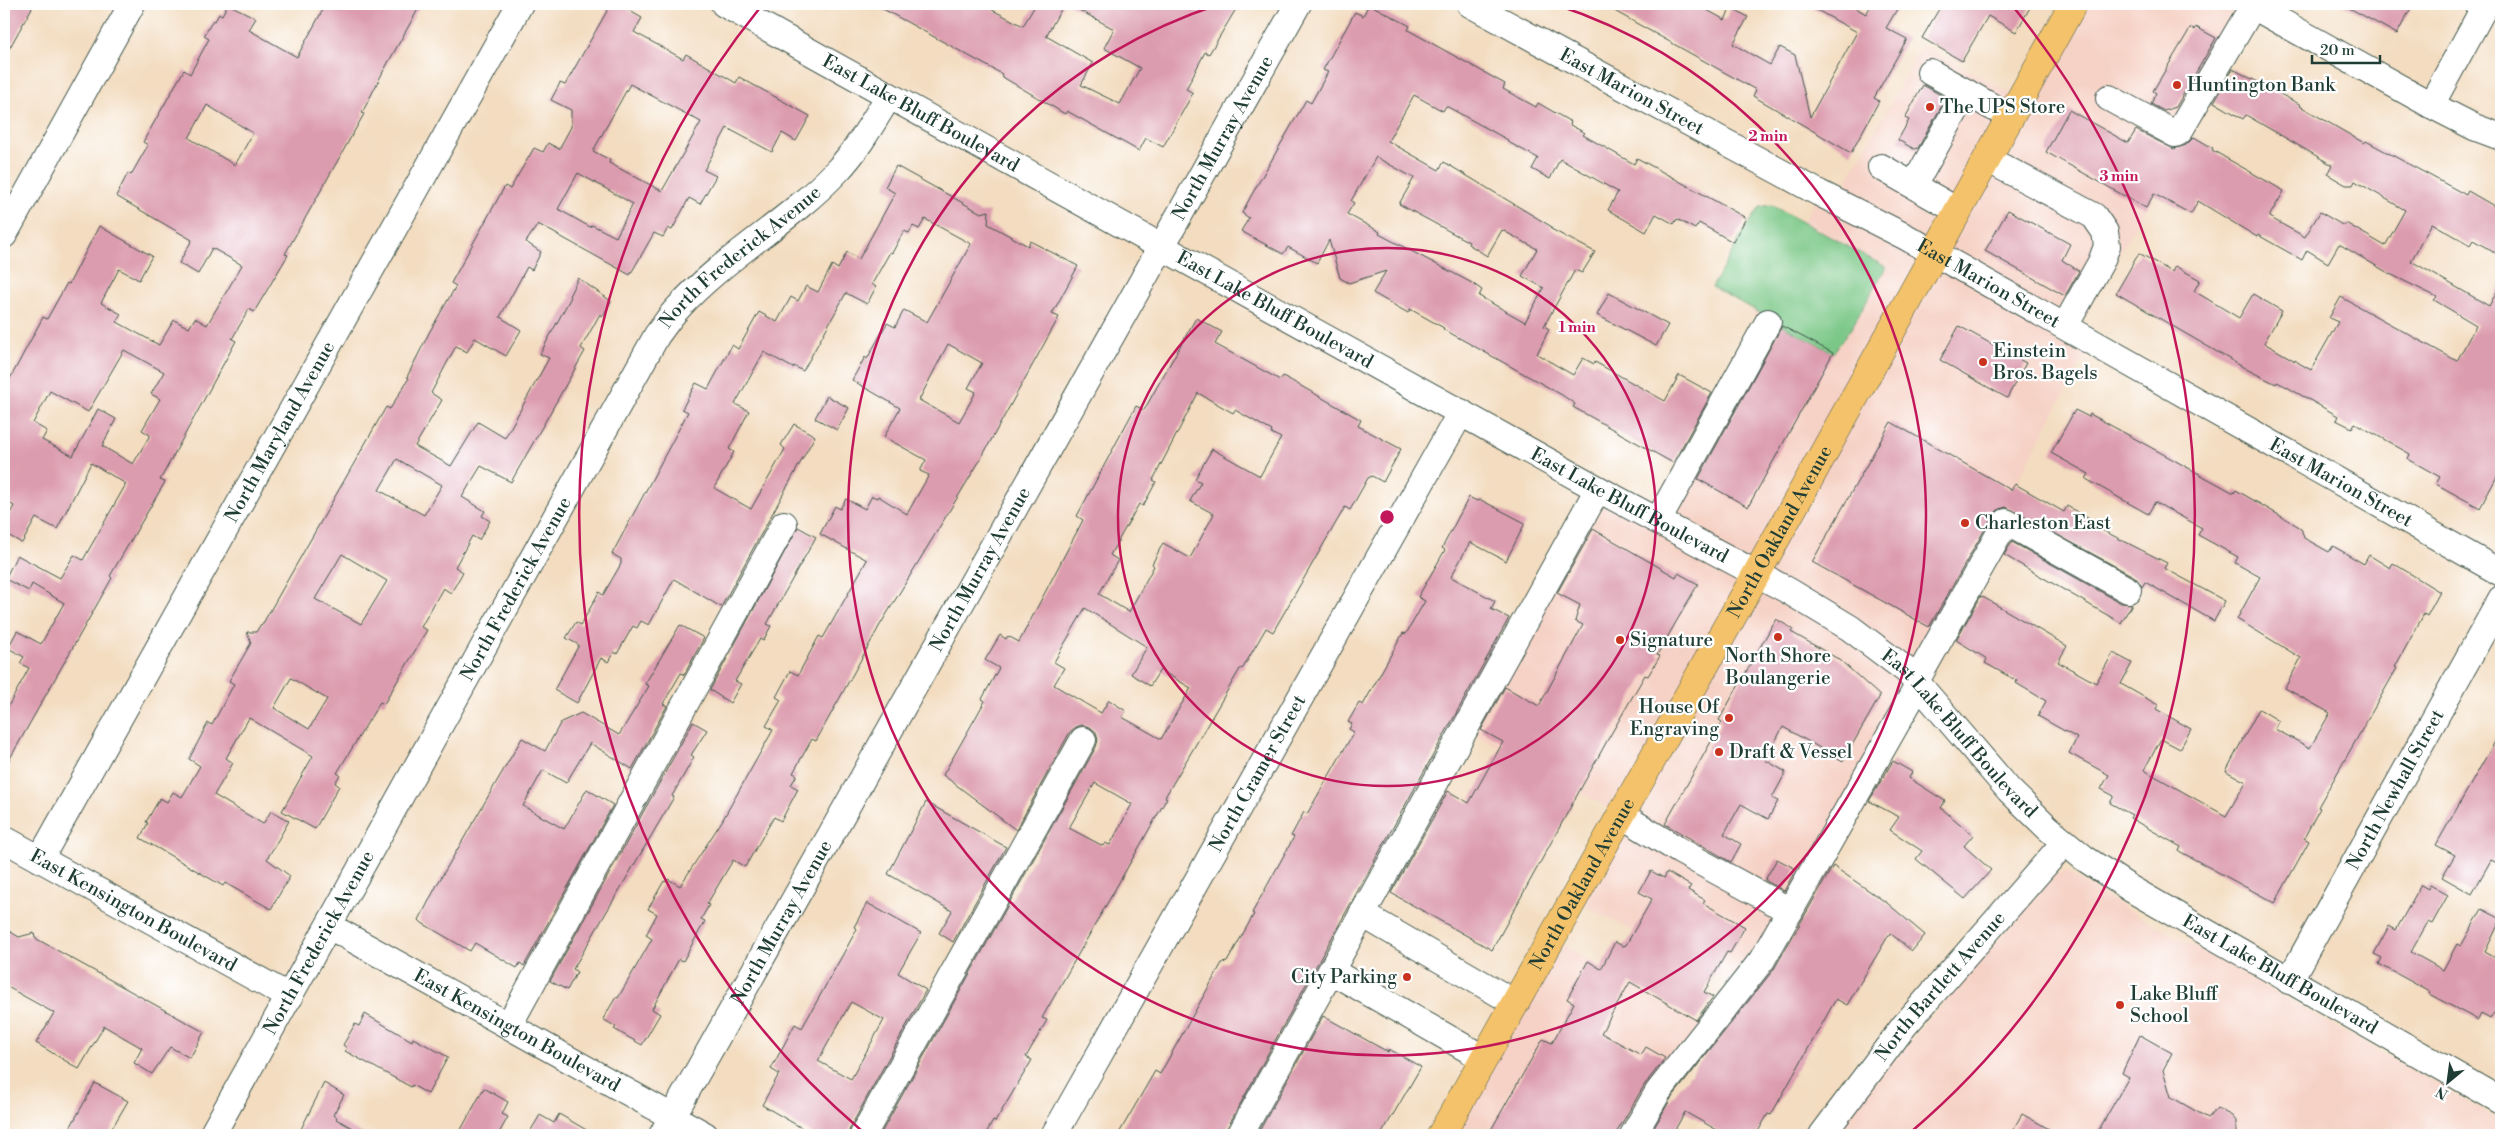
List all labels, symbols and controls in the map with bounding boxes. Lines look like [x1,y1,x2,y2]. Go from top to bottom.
scale bar [2312,32,2380,64]
text: 20 m [2320,41,2355,60]
street label: East Marion Street [1555,43,1708,141]
street label: East Lake Bluff Boulevard [818,49,1024,177]
street label: North Murray Avenue [1167,51,1279,224]
place label: Huntington Bank [2187,73,2336,97]
marker: Huntington Bank [2171,79,2183,91]
place label: The UPS Store [1940,95,2065,119]
marker: The UPS Store [1924,101,1936,113]
text: 2 min [1748,127,1788,146]
text: 3 min [2099,167,2139,186]
street label: North Frederick Avenue [654,181,826,333]
street label: East Marion Street [1912,234,2065,334]
street label: East Lake Bluff Boulevard [1172,245,1378,374]
text: 1 min [1558,318,1596,337]
street label: North Maryland Avenue [219,337,340,527]
place label: Einstein Bros. Bagels [1992,339,2098,385]
marker: Einstein Bros. Bagels [1977,356,1989,368]
street label: East Marion Street [2265,433,2417,533]
street label: North Oakland Avenue [1722,441,1838,622]
street label: East Lake Bluff Boulevard [1526,442,1733,569]
street label: North Murray Avenue [924,483,1036,656]
street label: North Frederick Avenue [455,493,577,685]
centre of rings [1378,508,1396,526]
place label: Charleston East [1975,511,2111,535]
marker: Charleston East [1959,517,1971,529]
place label: Signature [1630,628,1713,652]
marker: North Shore Boulangerie [1772,631,1784,643]
marker: Signature [1614,634,1626,646]
place label: North Shore Boulangerie [1724,644,1831,690]
street label: East Lake Bluff Boulevard [1876,644,2043,823]
street label: North Cramer Street [1204,690,1311,856]
place label: House Of Engraving [1630,695,1720,741]
street label: North Newhall Street [2341,705,2450,874]
marker: House Of Engraving [1723,712,1735,724]
place label: Draft & Vessel [1729,740,1853,764]
marker: Draft & Vessel [1713,746,1725,758]
street label: North Oakland Avenue [1524,794,1640,974]
street label: North Murray Avenue [726,836,837,1009]
street label: East Kensington Boulevard [26,844,241,977]
street label: North Frederick Avenue [258,846,380,1039]
street label: North Bartlett Avenue [1870,906,2011,1066]
street label: East Lake Bluff Boulevard [2178,909,2382,1040]
street label: East Kensington Boulevard [409,963,625,1098]
place label: City Parking [1291,965,1397,989]
marker: City Parking [1401,971,1413,983]
place label: Lake Bluff School [2130,982,2218,1028]
marker: Lake Bluff School [2114,999,2126,1011]
north arrow [2422,1056,2472,1106]
text: N [2433,1082,2451,1103]

